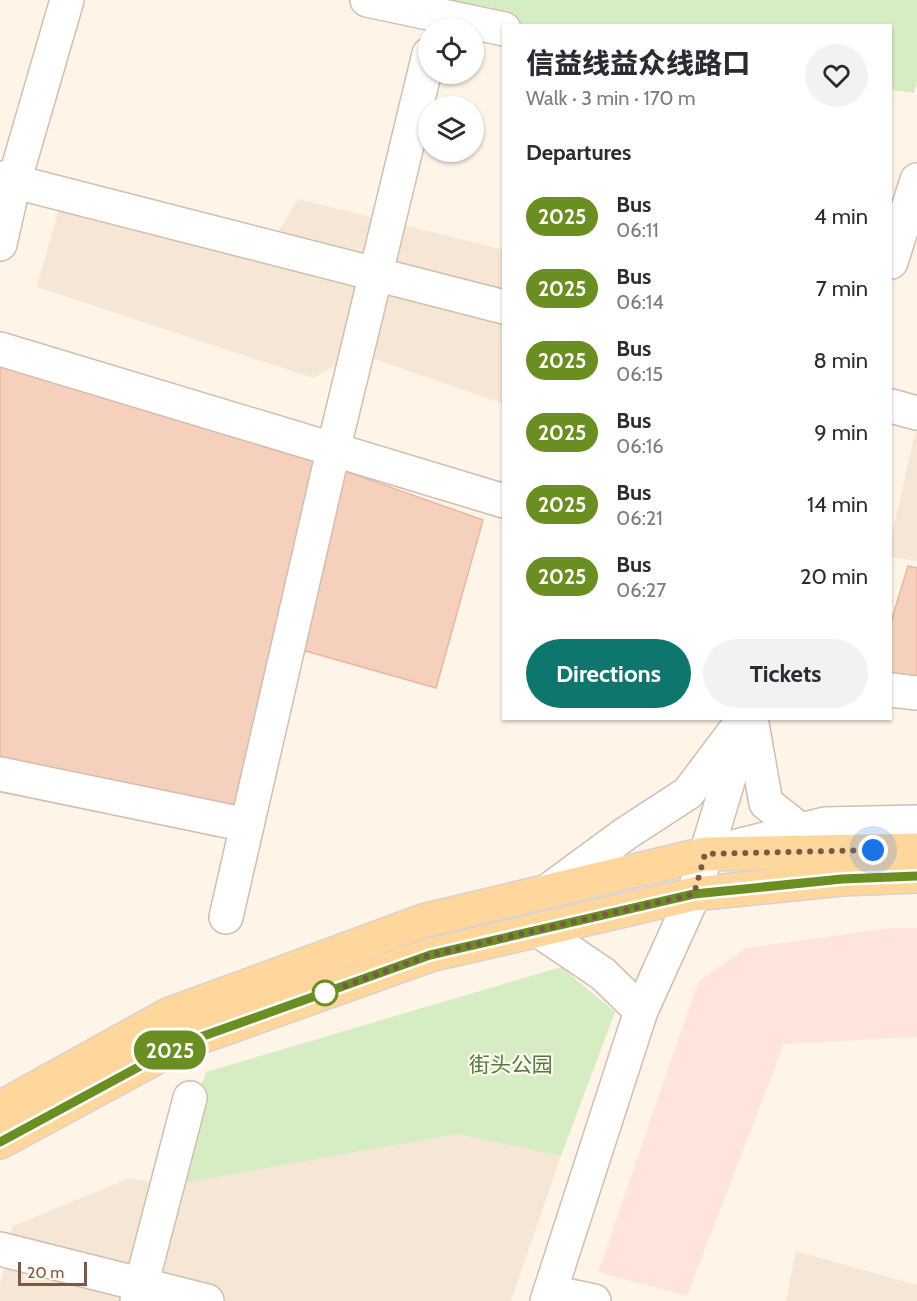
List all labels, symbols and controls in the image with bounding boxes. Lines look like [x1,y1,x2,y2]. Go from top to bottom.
map controls [418,18,484,162]
button: locate [418,18,484,84]
button: heart [805,44,868,107]
text: 信益线益众线路口 [526,46,750,80]
text: Walk · 3 min · 170 m [526,86,696,110]
button: layers [418,96,484,162]
text: Departures [526,139,631,166]
text: Bus [616,191,651,218]
text: 4 min [814,203,868,230]
text: 2025 [538,204,586,229]
text: 06:11 [616,218,659,242]
text: Bus [616,263,651,290]
text: 7 min [816,275,868,302]
text: 2025 [538,276,586,301]
text: 06:14 [616,290,664,314]
text: Bus [616,335,651,362]
text: 8 min [813,347,868,374]
text: 2025 [538,348,586,373]
text: 06:15 [616,362,663,386]
text: Bus [616,407,651,434]
text: 9 min [814,419,868,446]
text: 2025 [538,420,586,445]
text: 06:16 [616,434,664,458]
text: Bus [616,479,651,506]
text: 14 min [807,491,868,518]
text: 2025 [538,492,586,517]
text: 06:21 [616,506,663,530]
text: Bus [616,551,651,578]
text: 20 min [800,563,868,590]
text: 2025 [538,564,586,589]
text: 06:27 [616,578,666,602]
button: Directions [526,639,691,708]
button: Tickets [703,639,868,708]
your location [858,835,888,865]
unlabelled marker [312,980,338,1006]
line badge: 2025 [128,1030,212,1070]
text: 2025 [146,1038,194,1063]
park label: 街头公园 [469,1052,553,1077]
scale bar [18,1259,87,1286]
text: 20 m [27,1263,64,1282]

